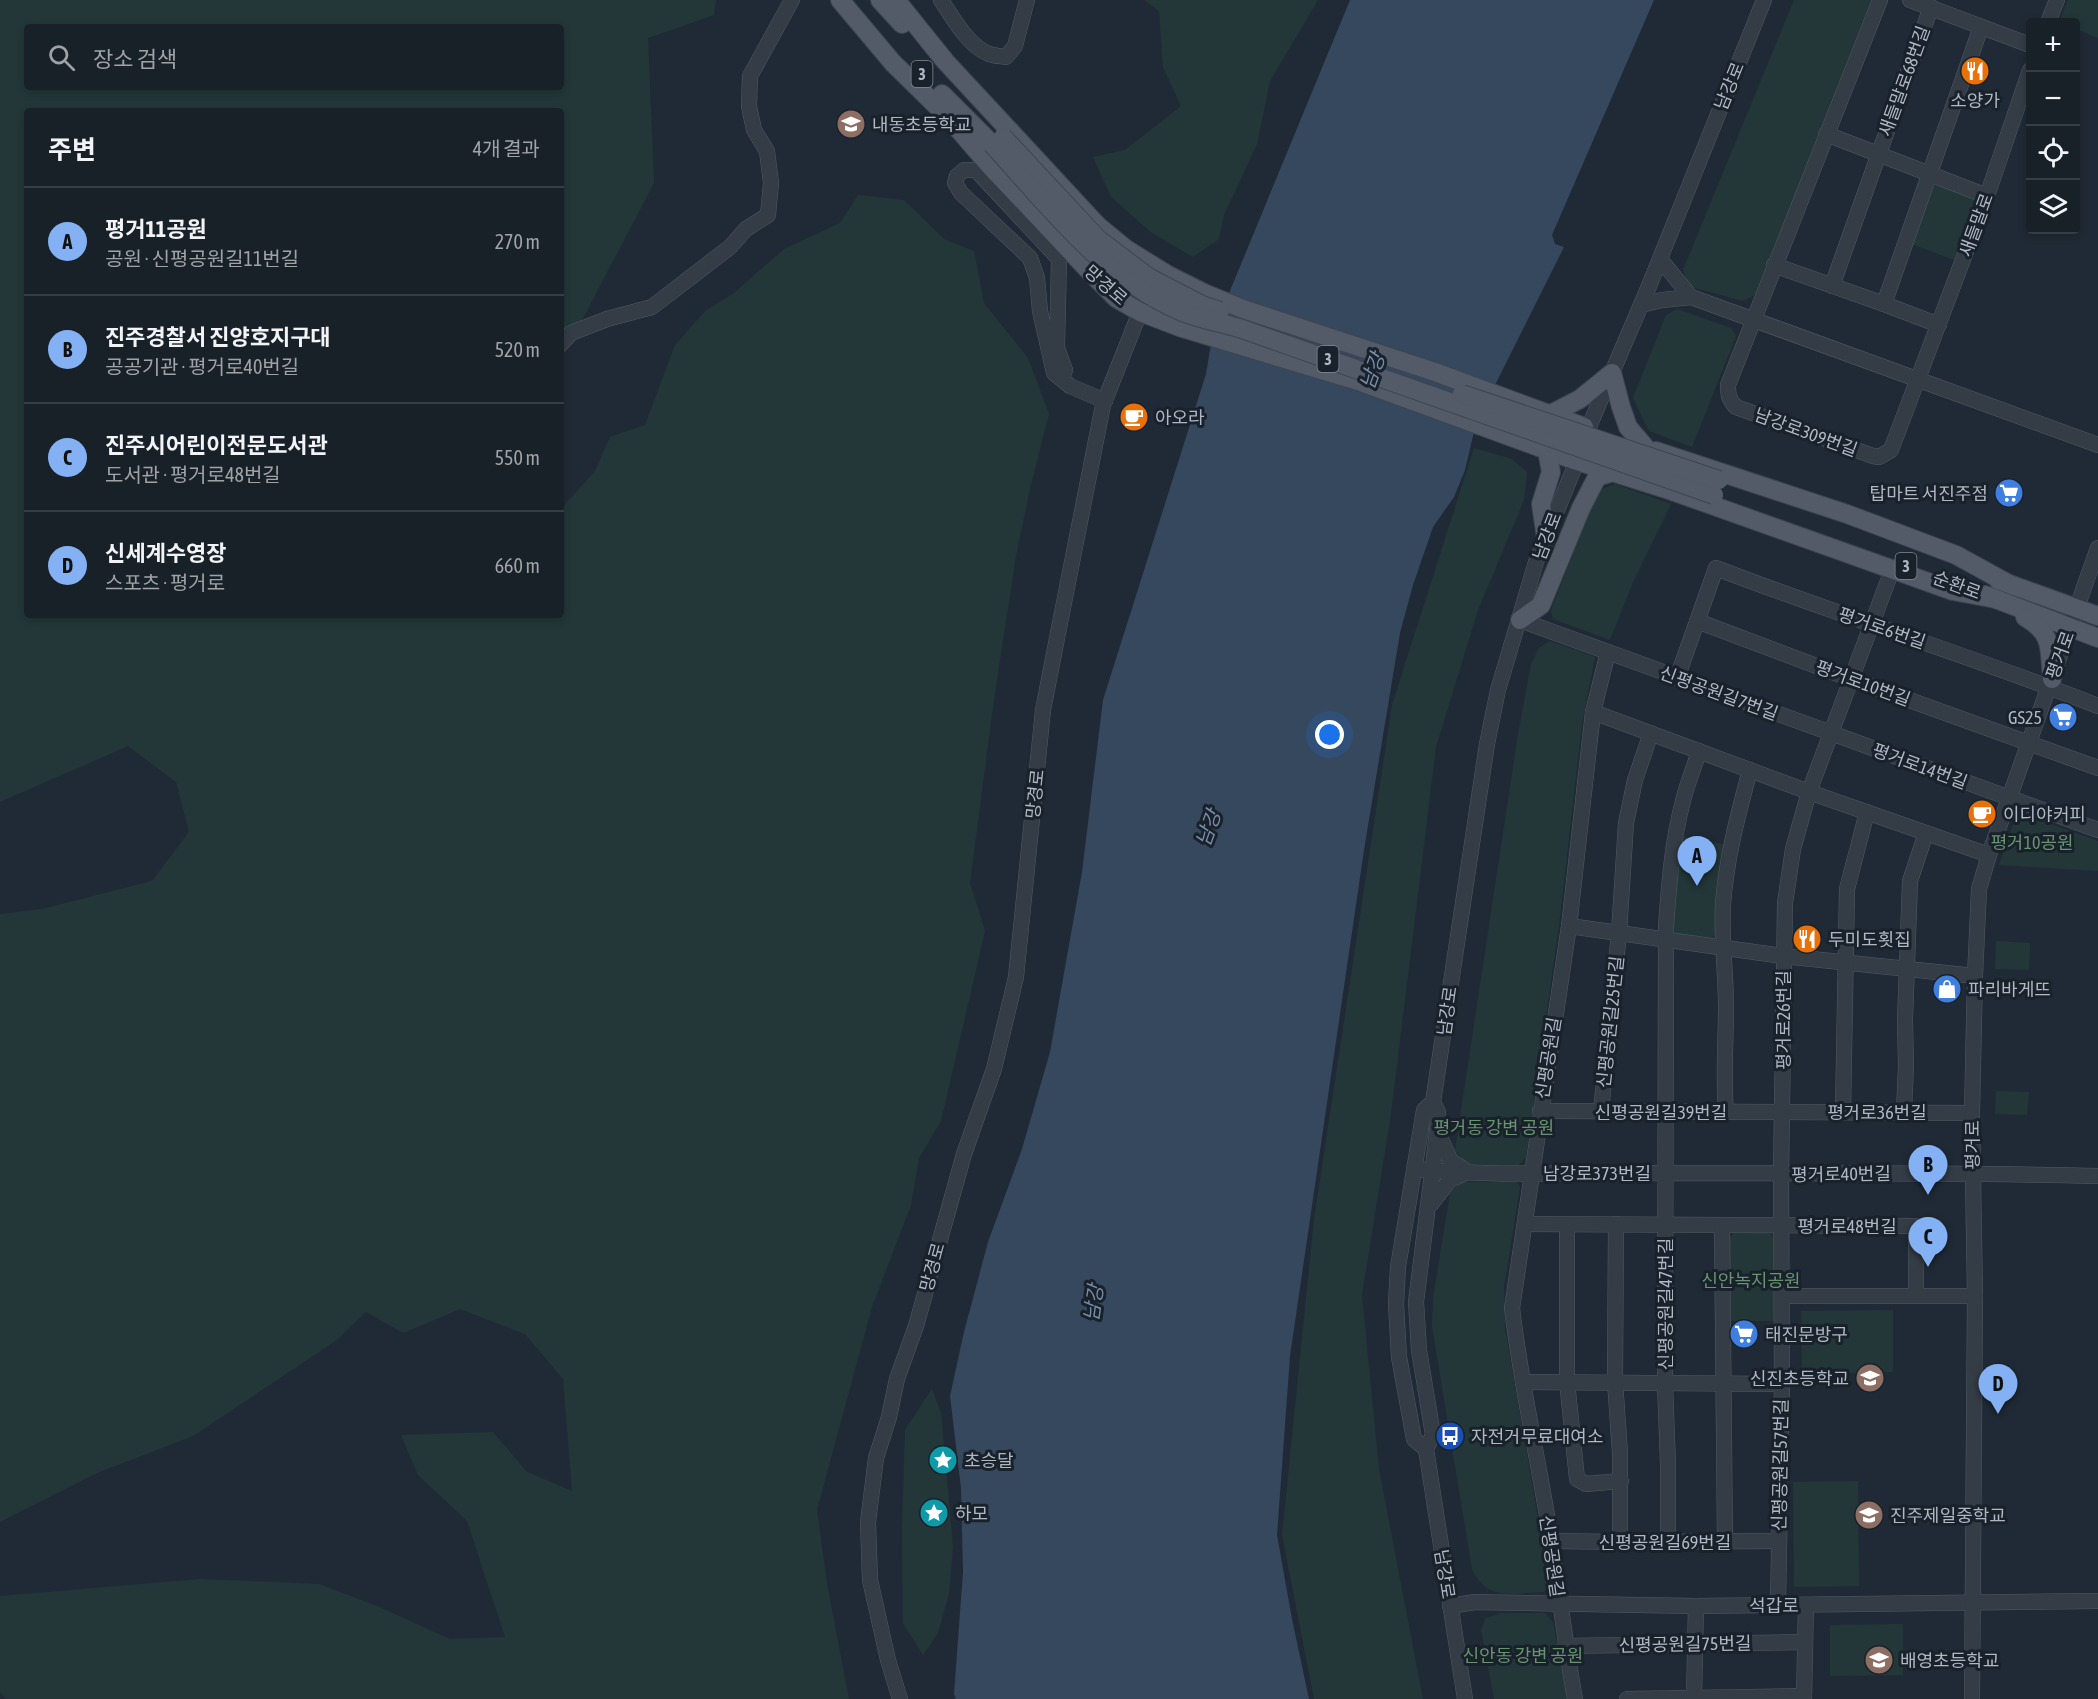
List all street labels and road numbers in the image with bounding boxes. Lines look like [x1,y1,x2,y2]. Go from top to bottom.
street label: 새들말로68번길 [1874,23,1934,139]
street label: 남강로 [1710,59,1748,113]
road number: 3 [912,61,932,87]
street label: 새들말로 [1955,190,1997,260]
street label: 망경로 [1080,261,1132,309]
road number: 3 [1318,346,1338,372]
street label: 남강로309번길 [1752,404,1860,460]
street label: 남강로 [1528,509,1566,563]
road number: 3 [1896,553,1916,579]
street label: 순환로 [1930,567,1984,603]
street label: 평거로6번길 [1835,603,1929,653]
street label: 평거로 [2042,628,2078,682]
street label: 평거로10번길 [1813,656,1913,710]
street label: 신평공원길7번길 [1657,662,1781,724]
street label: 평거로14번길 [1870,739,1970,793]
street label: 망경로 [1022,768,1048,820]
street label: 신평공원길25번길 [1593,955,1627,1089]
street label: 평거로26번길 [1773,970,1794,1070]
street label: 남강로 [1433,985,1461,1037]
street label: 신평공원길 [1531,1015,1565,1101]
street label: 신평공원길39번길 [1595,1102,1727,1123]
street label: 평거로36번길 [1827,1102,1927,1123]
street label: 평거로 [1962,1120,1983,1170]
street label: 남강로373번길 [1543,1163,1651,1184]
street label: 평거로40번길 [1791,1163,1891,1185]
street label: 평거로48번길 [1797,1216,1897,1237]
street label: 신평공원길47번길 [1655,1238,1676,1370]
street label: 망경로 [915,1240,949,1294]
street label: 신평공원길57번길 [1768,1398,1792,1532]
street label: 신평공원길 [1536,1514,1568,1598]
street label: 신평공원길69번길 [1599,1532,1731,1553]
street label: 남강로 [1431,1548,1459,1600]
street label: 석갑로 [1749,1595,1799,1616]
street label: 신평공원길75번길 [1618,1632,1752,1656]

